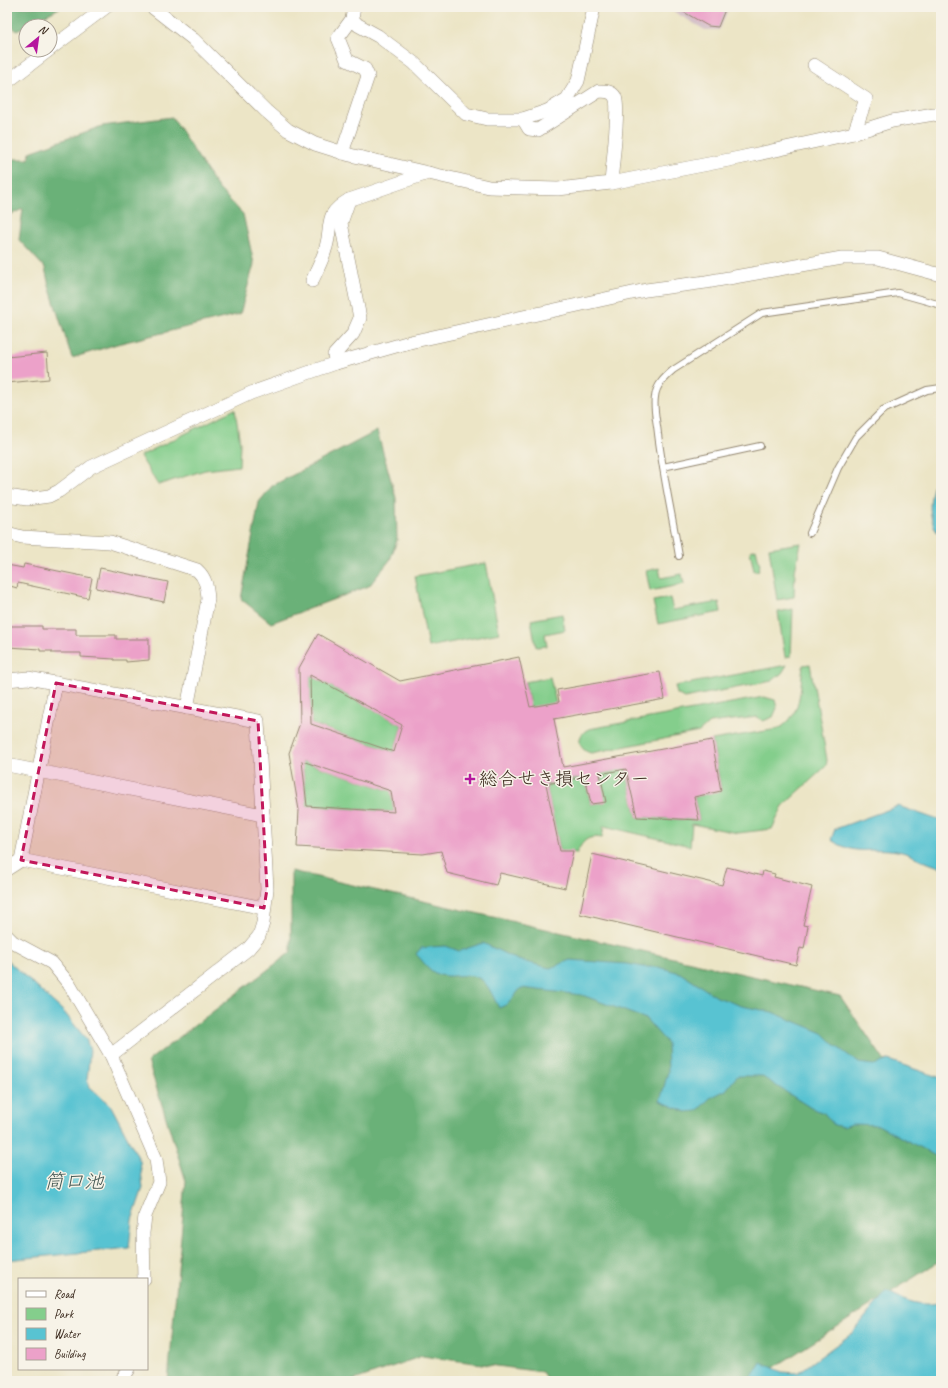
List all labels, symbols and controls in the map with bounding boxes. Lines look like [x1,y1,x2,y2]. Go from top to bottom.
north arrow [18,18,58,58]
text: N [36,21,51,38]
place label: 総合せき損センター [479,767,649,791]
marker: 総合せき損センター [464,773,476,785]
water label: 筒口池 [44,1169,105,1194]
legend [18,1278,148,1370]
text: Road [54,1286,76,1302]
text: Park [54,1306,75,1322]
text: Water [54,1326,82,1342]
text: Building [54,1346,86,1362]

